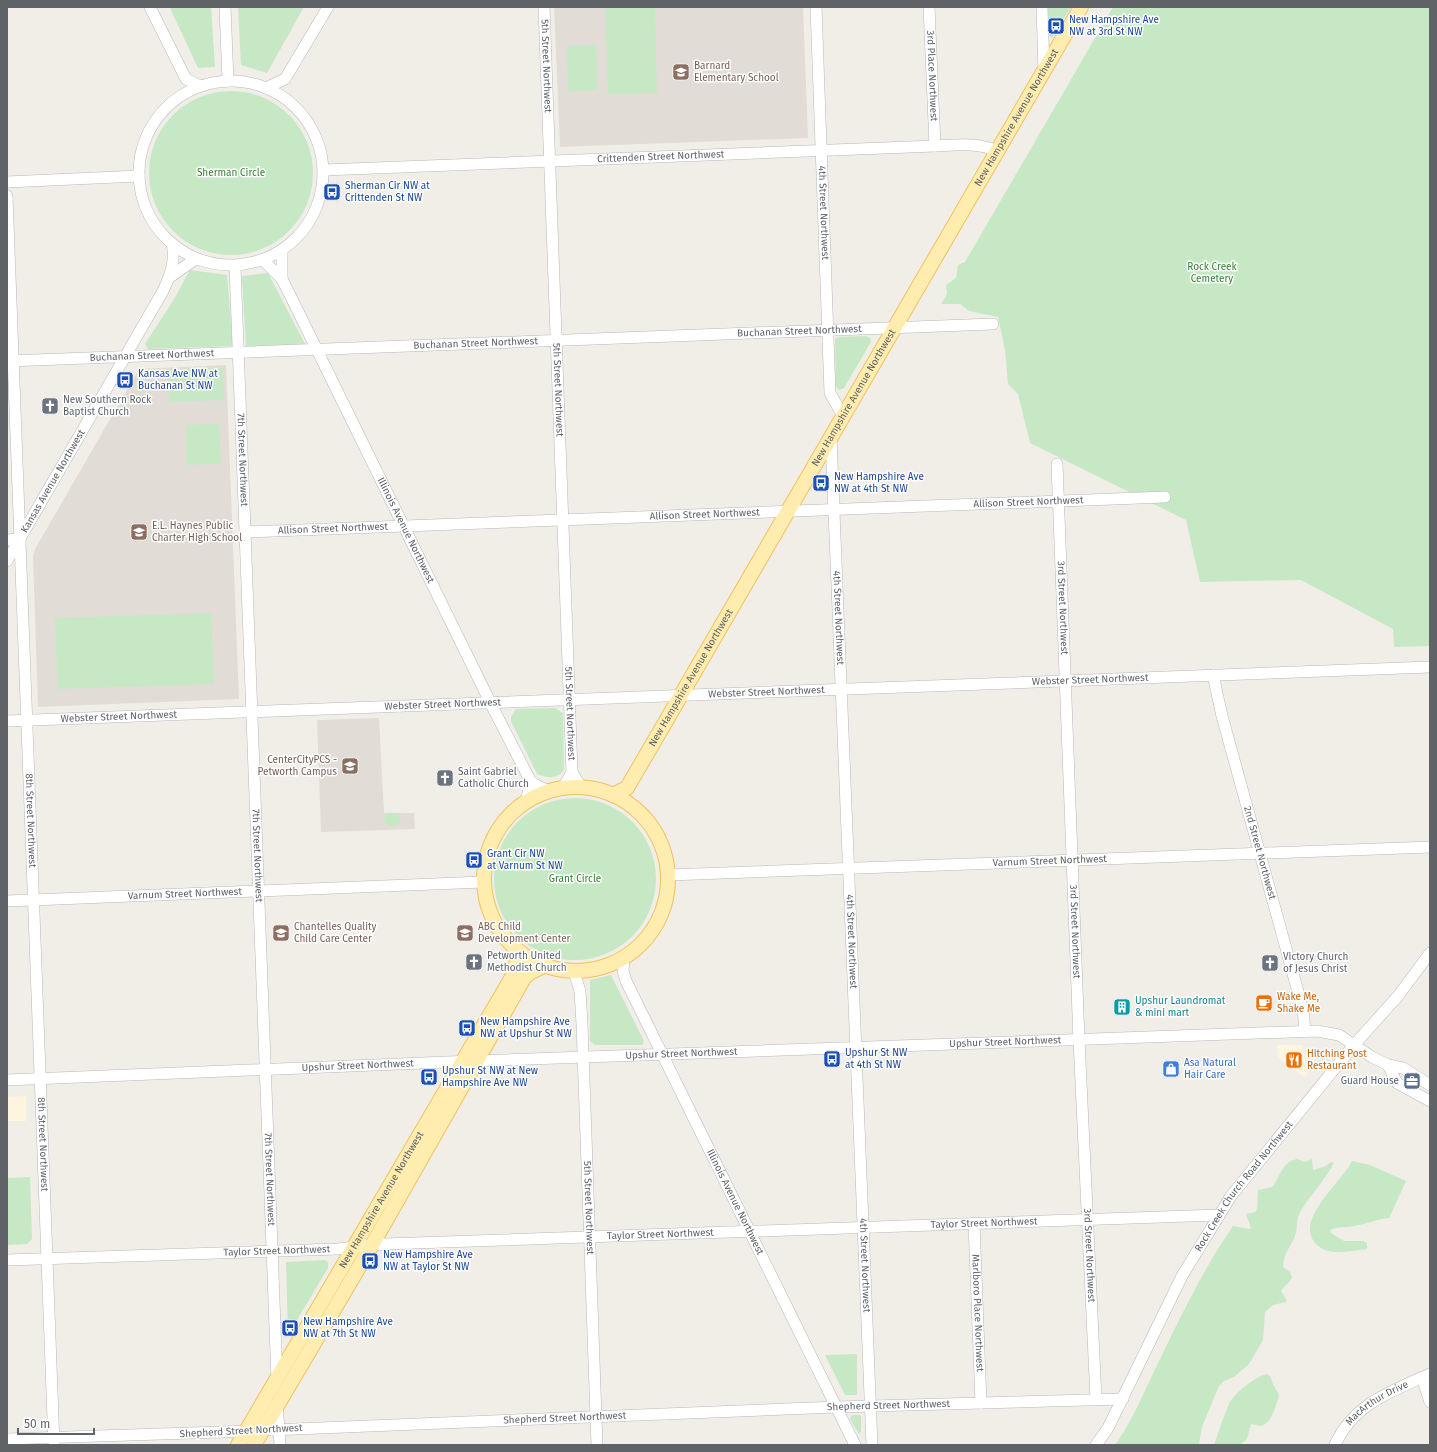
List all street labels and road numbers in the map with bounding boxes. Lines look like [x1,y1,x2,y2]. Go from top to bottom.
street label: 5th Street Northwest [538,19,554,113]
street label: 3rd Place Northwest [924,30,940,122]
street label: New Hampshire Avenue Northwest [972,47,1061,188]
street label: Crittenden Street Northwest [597,148,725,165]
street label: 4th Street Northwest [816,166,831,261]
street label: Buchanan Street Northwest [737,323,862,340]
street label: New Hampshire Avenue Northwest [809,327,899,469]
street label: Buchanan Street Northwest [413,335,539,352]
street label: 5th Street Northwest [550,343,566,437]
street label: Buchanan Street Northwest [89,347,215,364]
street label: 7th Street Northwest [235,413,250,507]
street label: Kansas Avenue Northwest [18,427,88,535]
street label: Illinois Avenue Northwest [375,475,437,586]
street label: Allison Street Northwest [973,494,1084,510]
street label: Allison Street Northwest [649,506,760,523]
street label: Allison Street Northwest [278,521,389,537]
street label: 3rd Street Northwest [1055,561,1070,655]
street label: 4th Street Northwest [830,570,846,666]
street label: New Hampshire Avenue Northwest [646,607,736,749]
street label: 5th Street Northwest [562,666,578,761]
street label: Webster Street Northwest [1032,672,1149,688]
street label: Webster Street Northwest [708,684,825,700]
street label: Webster Street Northwest [384,696,502,713]
street label: Webster Street Northwest [60,709,178,725]
street label: 8th Street Northwest [23,773,38,868]
street label: 2nd Street Northwest [1241,805,1278,901]
street label: 7th Street Northwest [249,809,265,903]
street label: Varnum Street Northwest [992,853,1107,869]
street label: 3rd Street Northwest [1067,884,1083,979]
street label: Varnum Street Northwest [128,886,243,902]
street label: 4th Street Northwest [844,894,859,989]
street label: Upshur Street Northwest [949,1034,1062,1050]
street label: Upshur Street Northwest [625,1046,738,1062]
street label: Upshur Street Northwest [301,1057,414,1074]
street label: 8th Street Northwest [35,1097,50,1192]
street label: Rock Creek Church Road Northwest [1192,1118,1296,1254]
street label: New Hampshire Avenue Northwest [337,1129,427,1271]
street label: 7th Street Northwest [262,1132,277,1227]
street label: Illinois Avenue Northwest [704,1147,766,1257]
street label: 5th Street Northwest [581,1161,596,1255]
street label: 3rd Street Northwest [1081,1208,1097,1303]
street label: Taylor Street Northwest [931,1215,1038,1231]
street label: 4th Street Northwest [857,1218,873,1313]
street label: Taylor Street Northwest [607,1227,714,1242]
street label: Taylor Street Northwest [223,1243,331,1259]
street label: Marlboro Place Northwest [969,1254,986,1372]
street label: MacArthur Drive [1343,1378,1410,1428]
street label: Shepherd Street Northwest [827,1398,951,1413]
street label: Shepherd Street Northwest [503,1410,627,1427]
street label: Shepherd Street Northwest [179,1422,303,1440]

